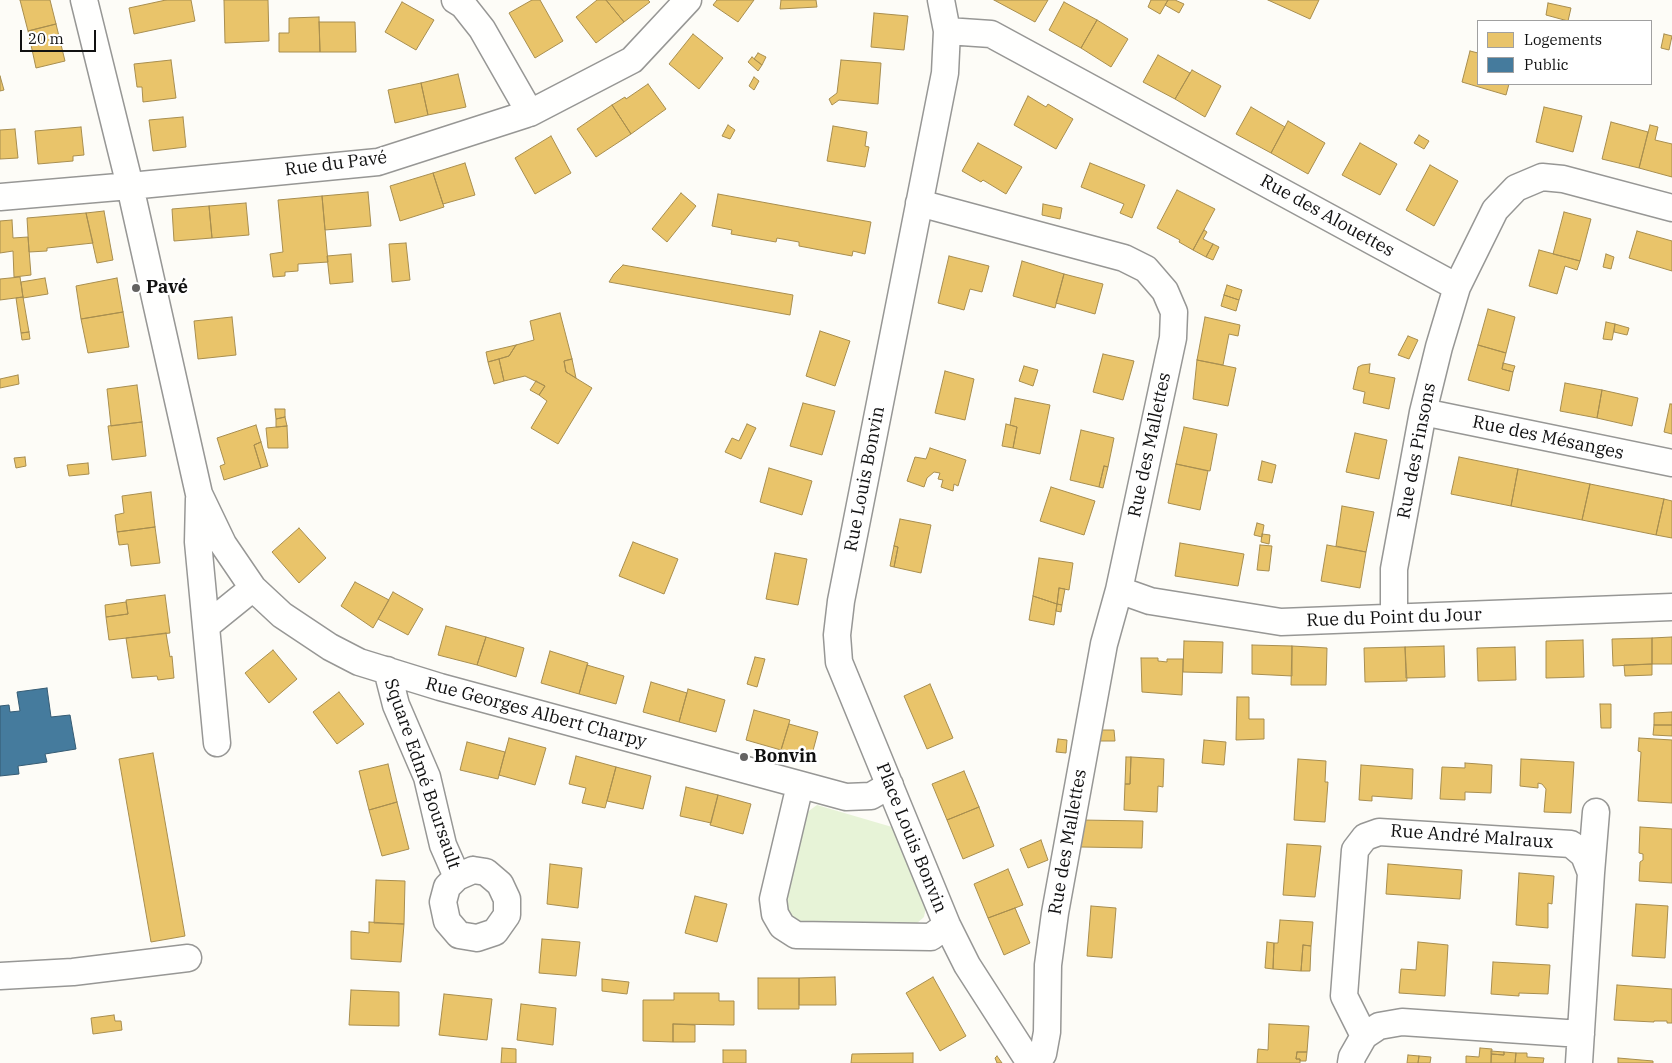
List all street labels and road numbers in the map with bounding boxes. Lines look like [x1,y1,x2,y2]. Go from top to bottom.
street label: Rue du Pavé [284,147,388,181]
street label: Rue des Alouettes [1256,170,1398,262]
street label: Rue des Mallettes [1124,371,1176,519]
street label: Rue des Pinsons [1393,381,1441,521]
street label: Rue Louis Bonvin [840,404,890,554]
street label: Rue des Mésanges [1470,411,1626,465]
street label: Rue du Point du Jour [1306,604,1482,632]
street label: Rue Georges Albert Charpy [423,673,649,753]
street label: Square Edmé Boursault [379,676,465,872]
street label: Place Louis Bonvin [871,760,951,916]
street label: Rue des Mallettes [1045,768,1091,916]
street label: Rue André Malraux [1390,821,1554,853]

